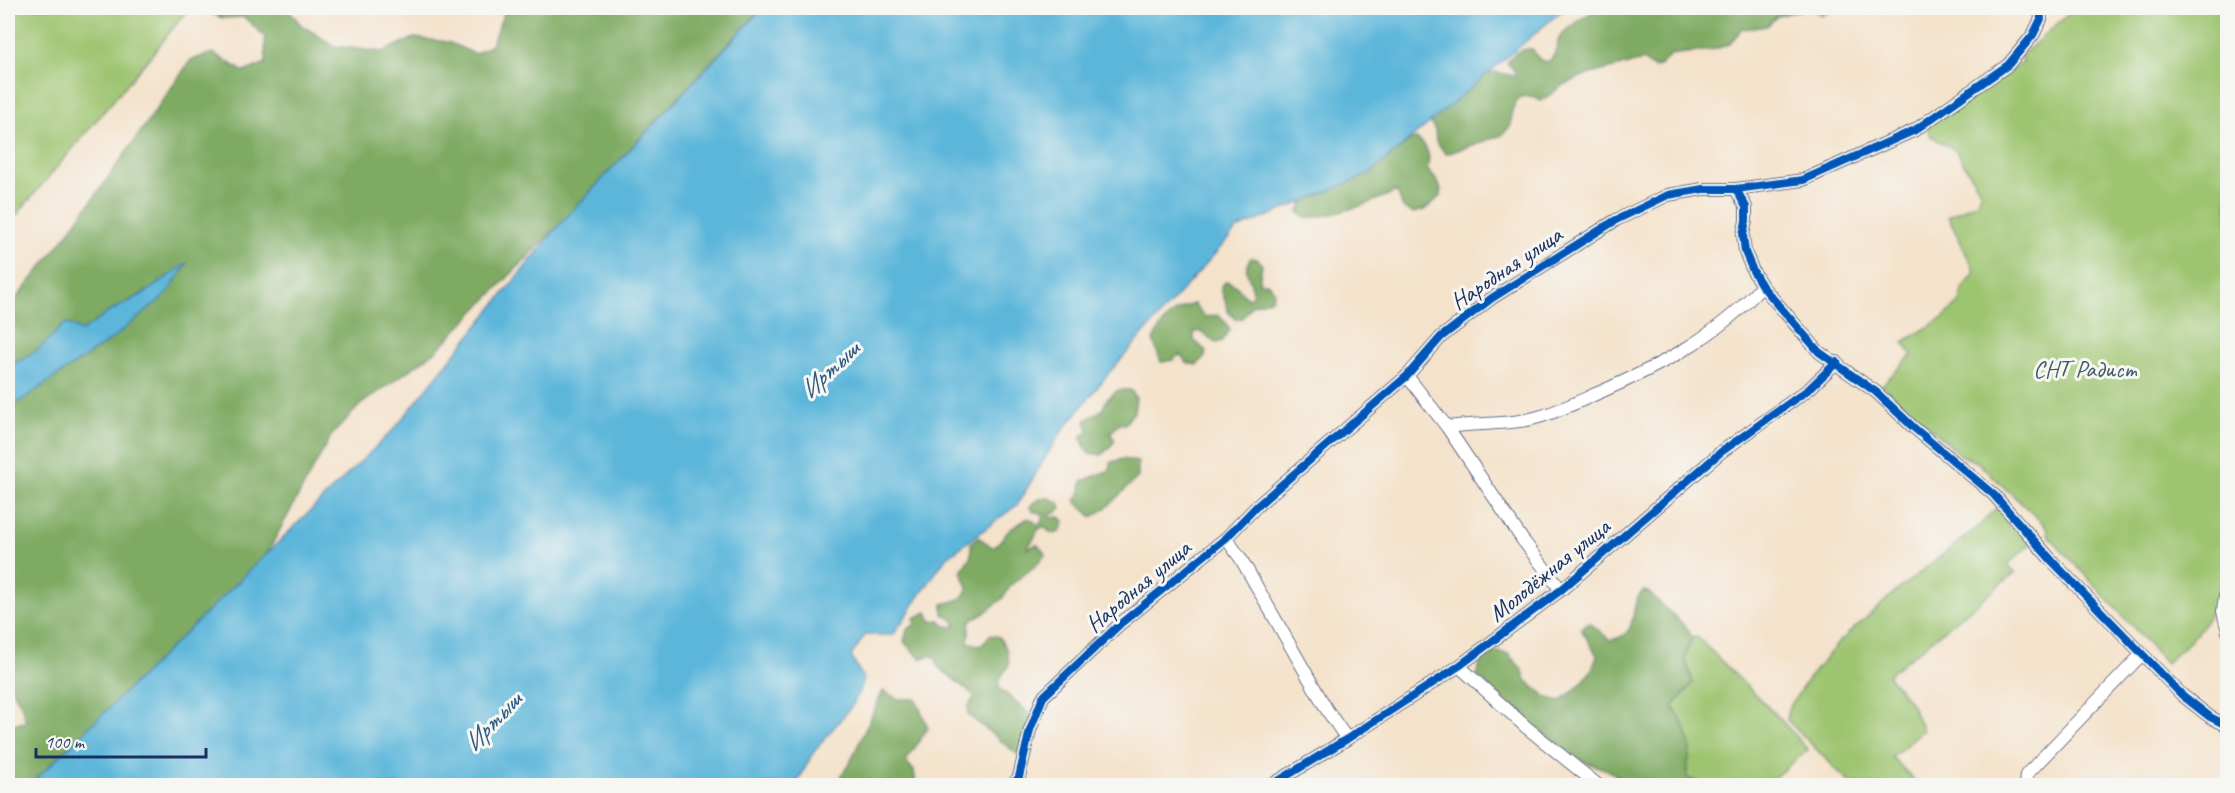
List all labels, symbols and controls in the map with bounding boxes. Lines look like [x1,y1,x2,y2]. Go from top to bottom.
street label: Народная улица [1444,219,1569,316]
water label: Иртыш [792,331,868,406]
park label: СНТ Радист [2033,354,2137,384]
street label: Молодёжная улица [1482,511,1617,628]
street label: Народная улица [1079,532,1198,639]
water label: Иртыш [456,682,531,759]
scale bar [36,721,206,759]
text: 100 m [45,731,86,753]

